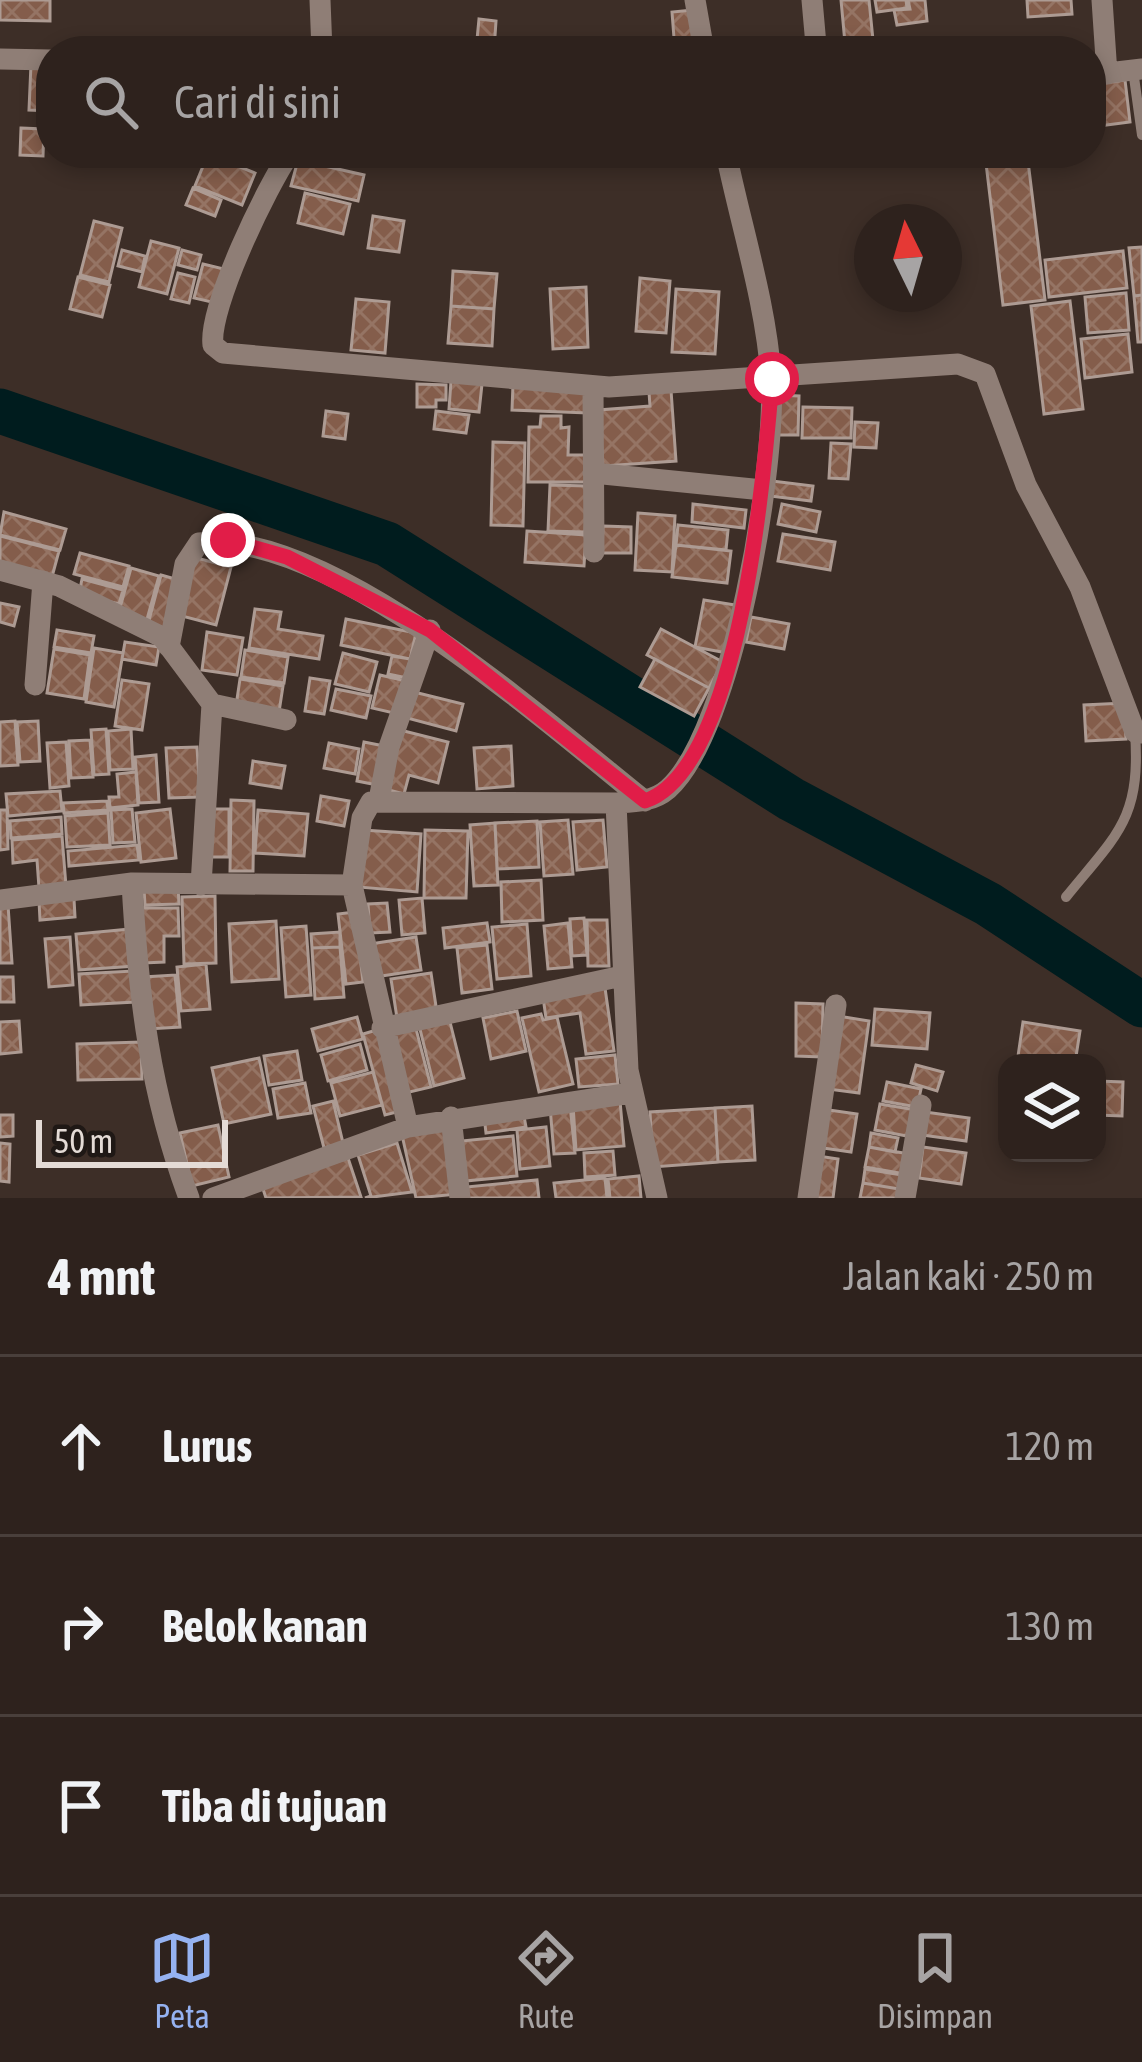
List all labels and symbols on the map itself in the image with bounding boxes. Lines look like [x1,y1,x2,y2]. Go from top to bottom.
north arrow [854,204,962,312]
route start [745,352,799,406]
route end [201,513,255,567]
scale bar [36,1114,228,1167]

